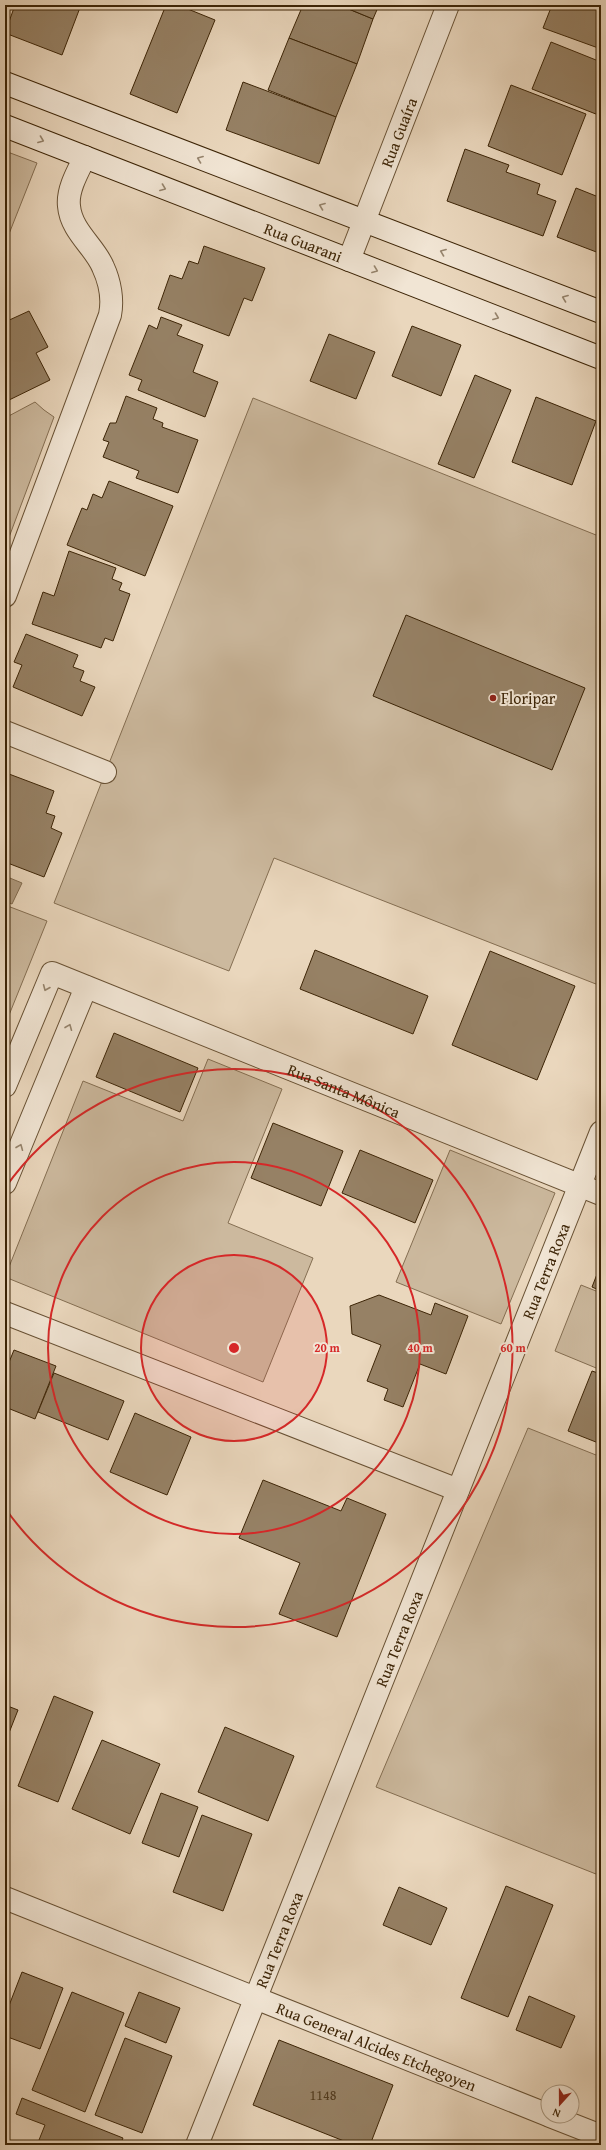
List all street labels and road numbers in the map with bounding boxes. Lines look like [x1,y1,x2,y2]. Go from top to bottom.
street label: Rua Guaíra [374,93,423,171]
street label: Rua Guarani [261,216,346,268]
street label: Rua Santa Mônica [284,1057,404,1124]
street label: Rua Terra Roxa [516,1219,576,1323]
street label: Rua Terra Roxa [369,1587,429,1690]
street label: Rua Terra Roxa [249,1888,309,1991]
street label: Rua General Alcides Etchegoyen [273,1996,480,2097]

